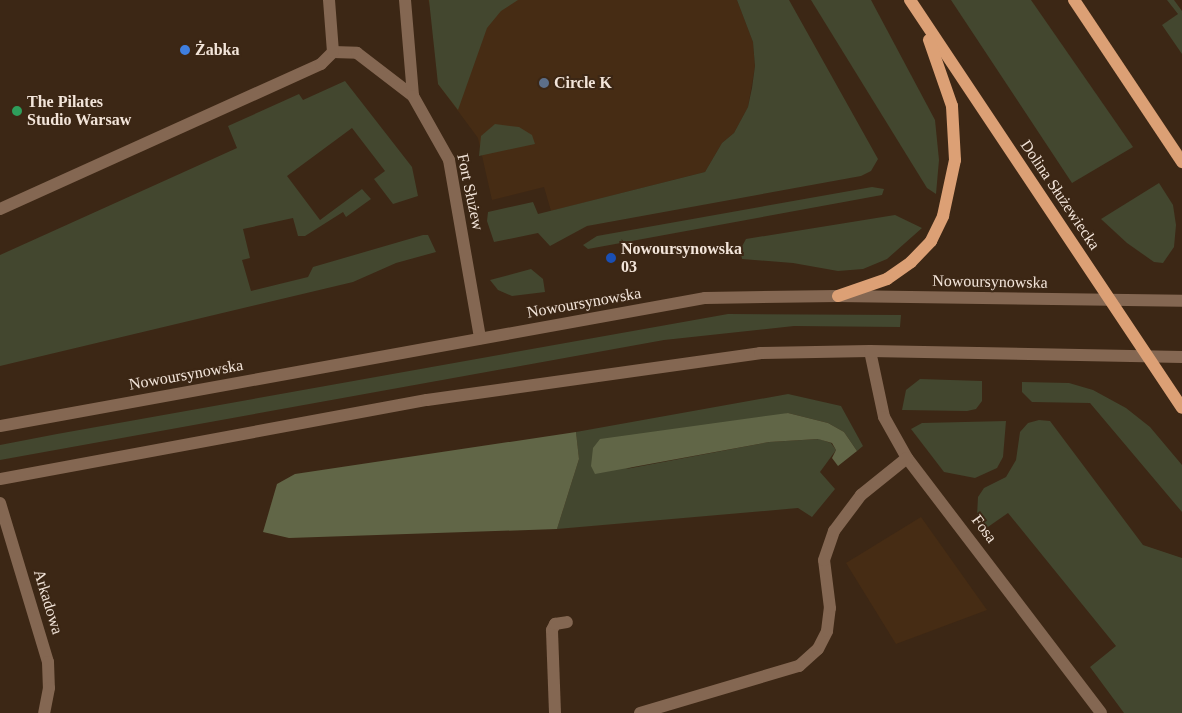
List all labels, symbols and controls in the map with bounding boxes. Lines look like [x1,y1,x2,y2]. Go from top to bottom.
place label: Żabka [195,40,239,60]
marker: Żabka [179,44,191,56]
place label: Circle K [554,73,612,93]
marker: Circle K [538,77,550,89]
place label: The Pilates Studio Warsaw [27,92,131,130]
marker: The Pilates Studio Warsaw [11,105,23,117]
street label: Dolina Służewiecka [1016,136,1104,254]
street label: Fort Służew [453,152,487,232]
place label: Nowoursynowska 03 [621,239,742,277]
marker: Nowoursynowska 03 [605,252,617,264]
street label: Nowoursynowska [932,271,1048,293]
street label: Nowoursynowska [525,284,643,322]
street label: Nowoursynowska [127,356,245,394]
street label: Fosa [967,511,1001,547]
street label: Arkadowa [29,567,67,637]

